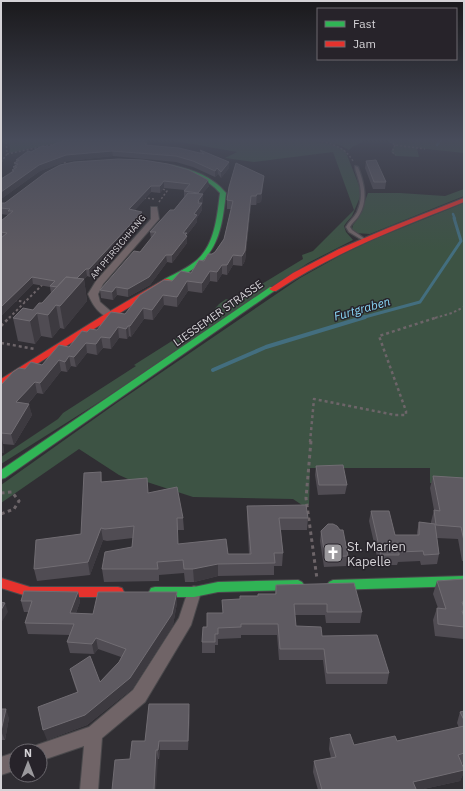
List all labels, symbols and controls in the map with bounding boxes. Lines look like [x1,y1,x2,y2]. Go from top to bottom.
legend [317,8,457,60]
text: Fast [353,16,376,31]
text: Jam [353,36,376,51]
street label: AM PFIRSICHHANG [88,212,148,281]
street label: LIESSEMER STRASSE [171,277,265,349]
water label: Furtgraben [332,293,392,324]
place label: St. Marien Kapelle [347,538,406,570]
church icon: St. Marien Kapelle [322,542,344,564]
north arrow [8,743,48,783]
text: N [24,746,32,760]

